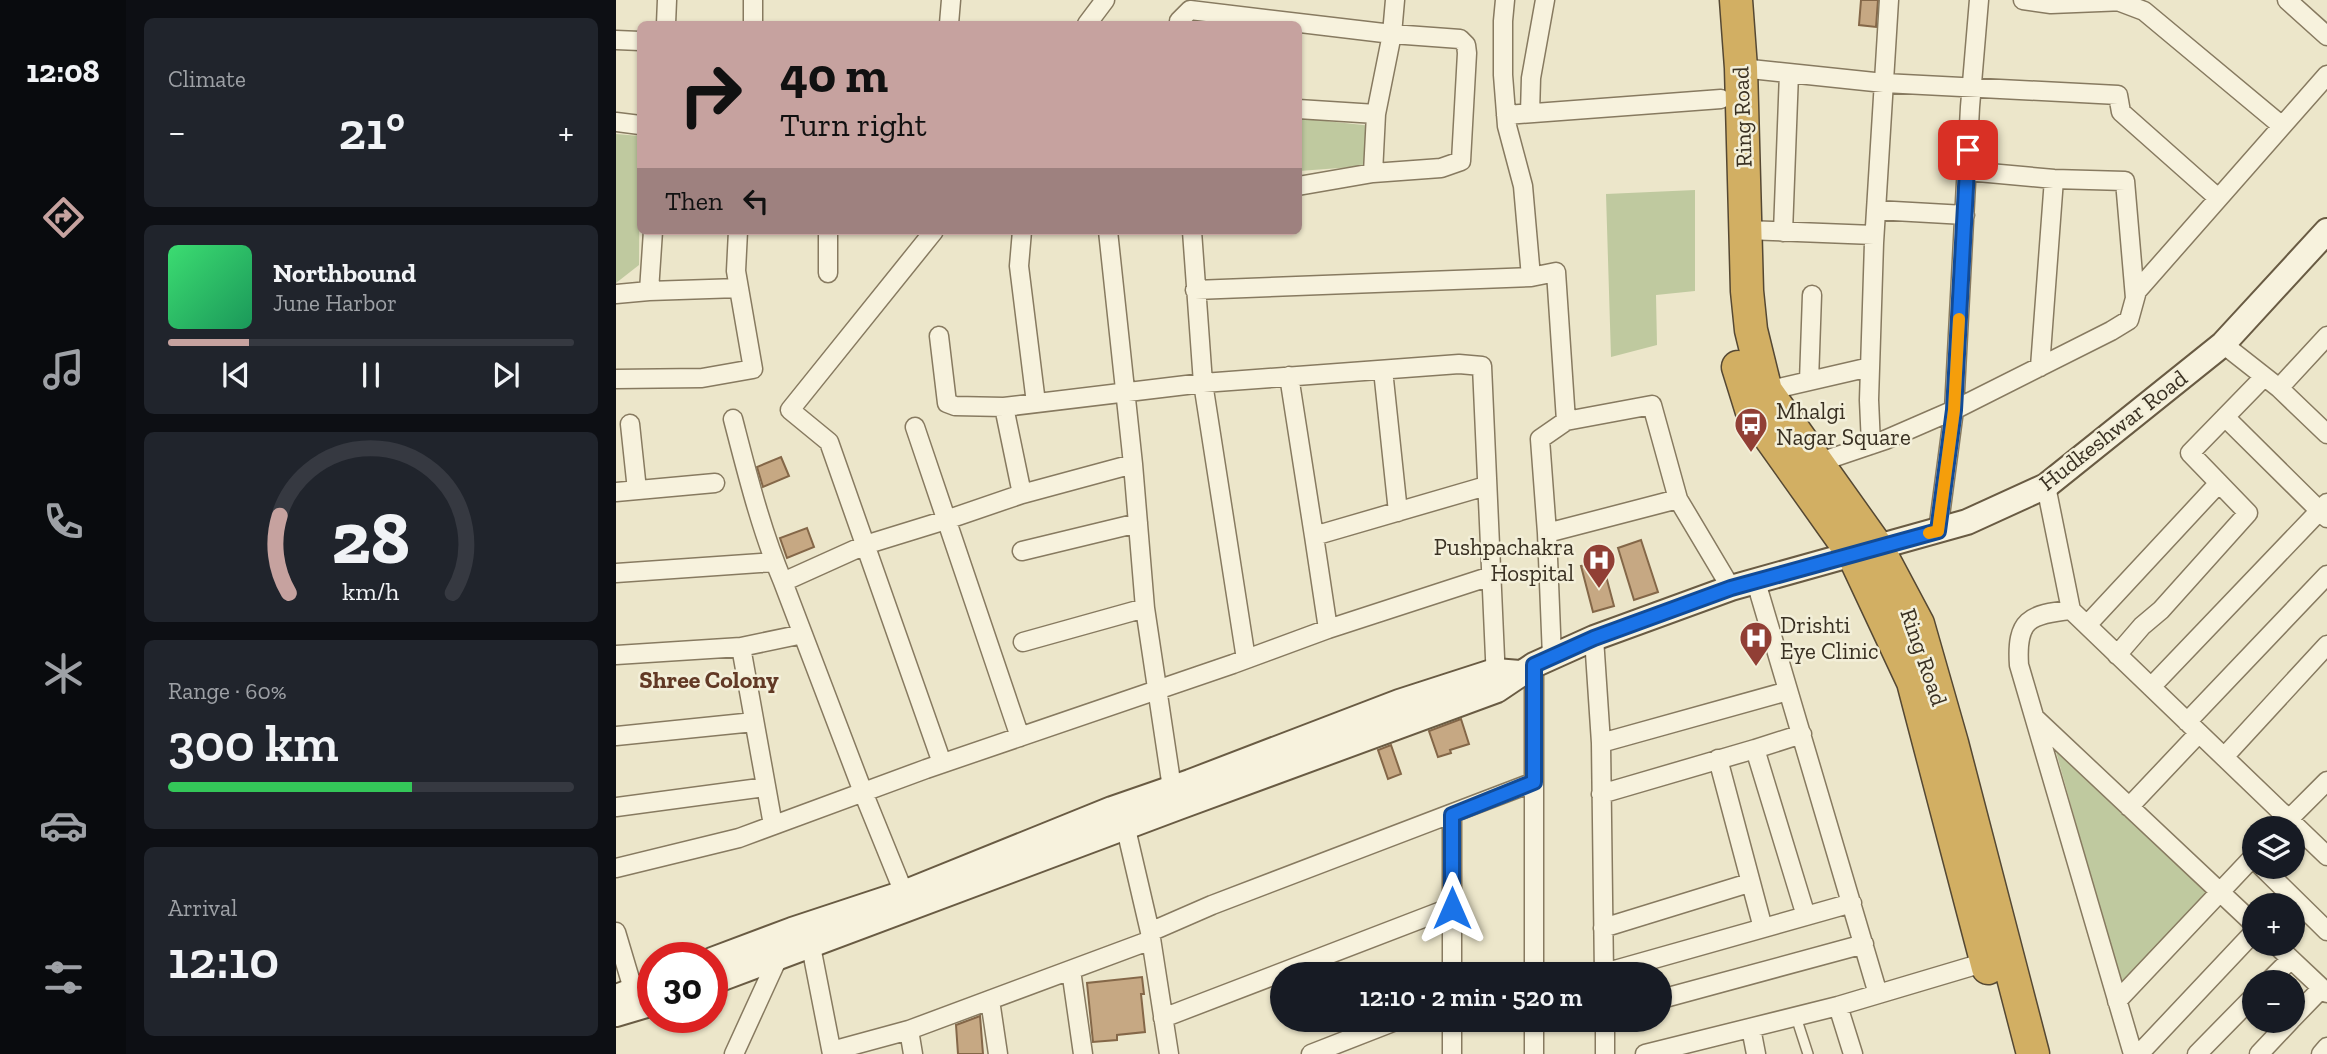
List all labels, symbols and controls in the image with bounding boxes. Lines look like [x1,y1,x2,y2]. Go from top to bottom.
text: 40 m [780,46,888,105]
icon: right [665,49,756,140]
text: 12:08 [26,52,100,90]
text: Climate [168,65,246,93]
street label: Ring Road [1726,66,1758,168]
text: 21° [339,100,405,162]
text: Turn right [780,106,927,144]
text: − [168,109,186,155]
text: + [558,109,574,155]
pin [1938,120,1998,180]
icon: arrive [1949,131,1987,169]
icon: left [737,182,775,220]
text: Then [665,185,723,217]
icon: directions [39,193,88,242]
text: Northbound [273,257,416,289]
text: June Harbor [273,289,397,317]
icon: music [39,345,88,394]
icon: previous [217,356,255,394]
icon: pause [352,356,390,394]
icon: next [487,356,525,394]
street label: Hudkeshwar Road [2033,363,2193,496]
place label: Mhalgi Nagar Square [1776,397,1911,451]
bus stop icon: Mhalgi Nagar Square [1732,405,1770,454]
text: 28 [332,494,410,582]
icon: phone [39,497,88,546]
place label: Pushpachakra Hospital [1434,533,1574,587]
hospital icon: Pushpachakra Hospital [1580,541,1618,590]
text: km/h [342,576,400,606]
street label: Ring Road [1894,605,1954,710]
place label: Drishti Eye Clinic [1780,611,1879,665]
hospital icon: Drishti Eye Clinic [1737,619,1775,668]
icon: climate [39,649,88,698]
district label: Shree Colony [639,665,779,694]
text: Range · 60% [168,677,287,705]
text: 300 km [168,712,339,774]
icon: car [39,801,88,850]
map controls [2242,816,2305,1033]
button: layers [2242,816,2305,879]
position arrow [1415,871,1489,945]
button: + [2242,893,2305,956]
text: Arrival [168,894,237,922]
text: 12:10 [168,929,279,991]
speed limit sign: 30 [637,942,728,1033]
icon: filters [39,953,88,1002]
button: − [2242,970,2305,1033]
text: 12:10 · 2 min · 520 m [1360,981,1582,1013]

